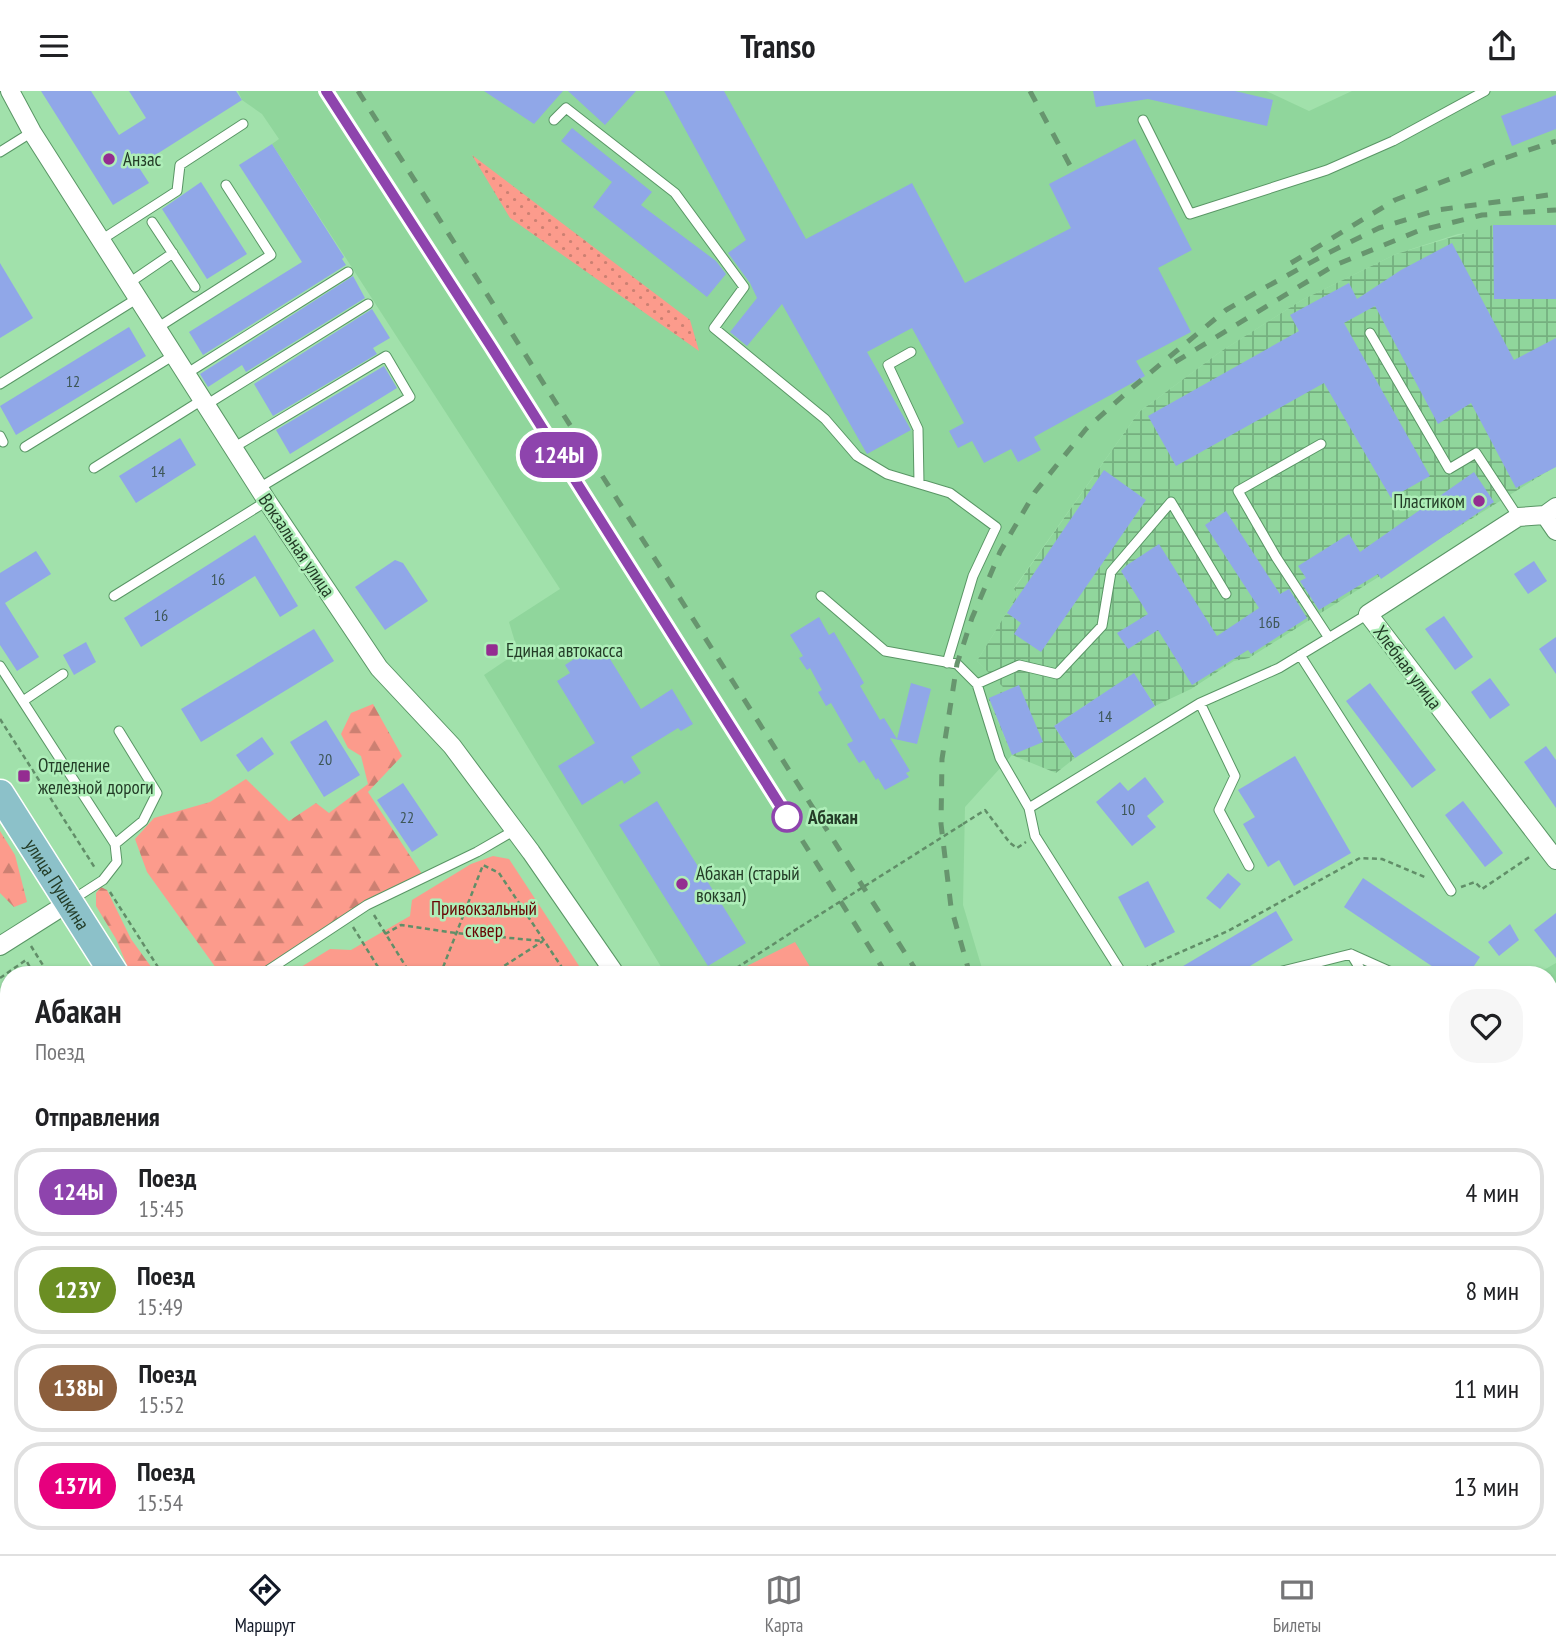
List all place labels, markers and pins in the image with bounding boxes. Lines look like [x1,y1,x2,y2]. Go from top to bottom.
place label: Анзас [123,147,162,171]
marker: Анзас [101,151,117,167]
place label: Пластиком [1393,489,1465,513]
marker: Пластиком [1471,493,1487,509]
place label: Единая автокасса [506,638,623,662]
marker: Единая автокасса [484,642,500,658]
place label: Отделение железной дороги [38,753,154,799]
marker: Отделение железной дороги [16,768,32,784]
marker: Абакан [772,802,802,832]
place label: Абакан [807,805,858,829]
place label: Абакан (старый вокзал) [696,861,800,907]
marker: Абакан (старый вокзал) [674,876,690,892]

